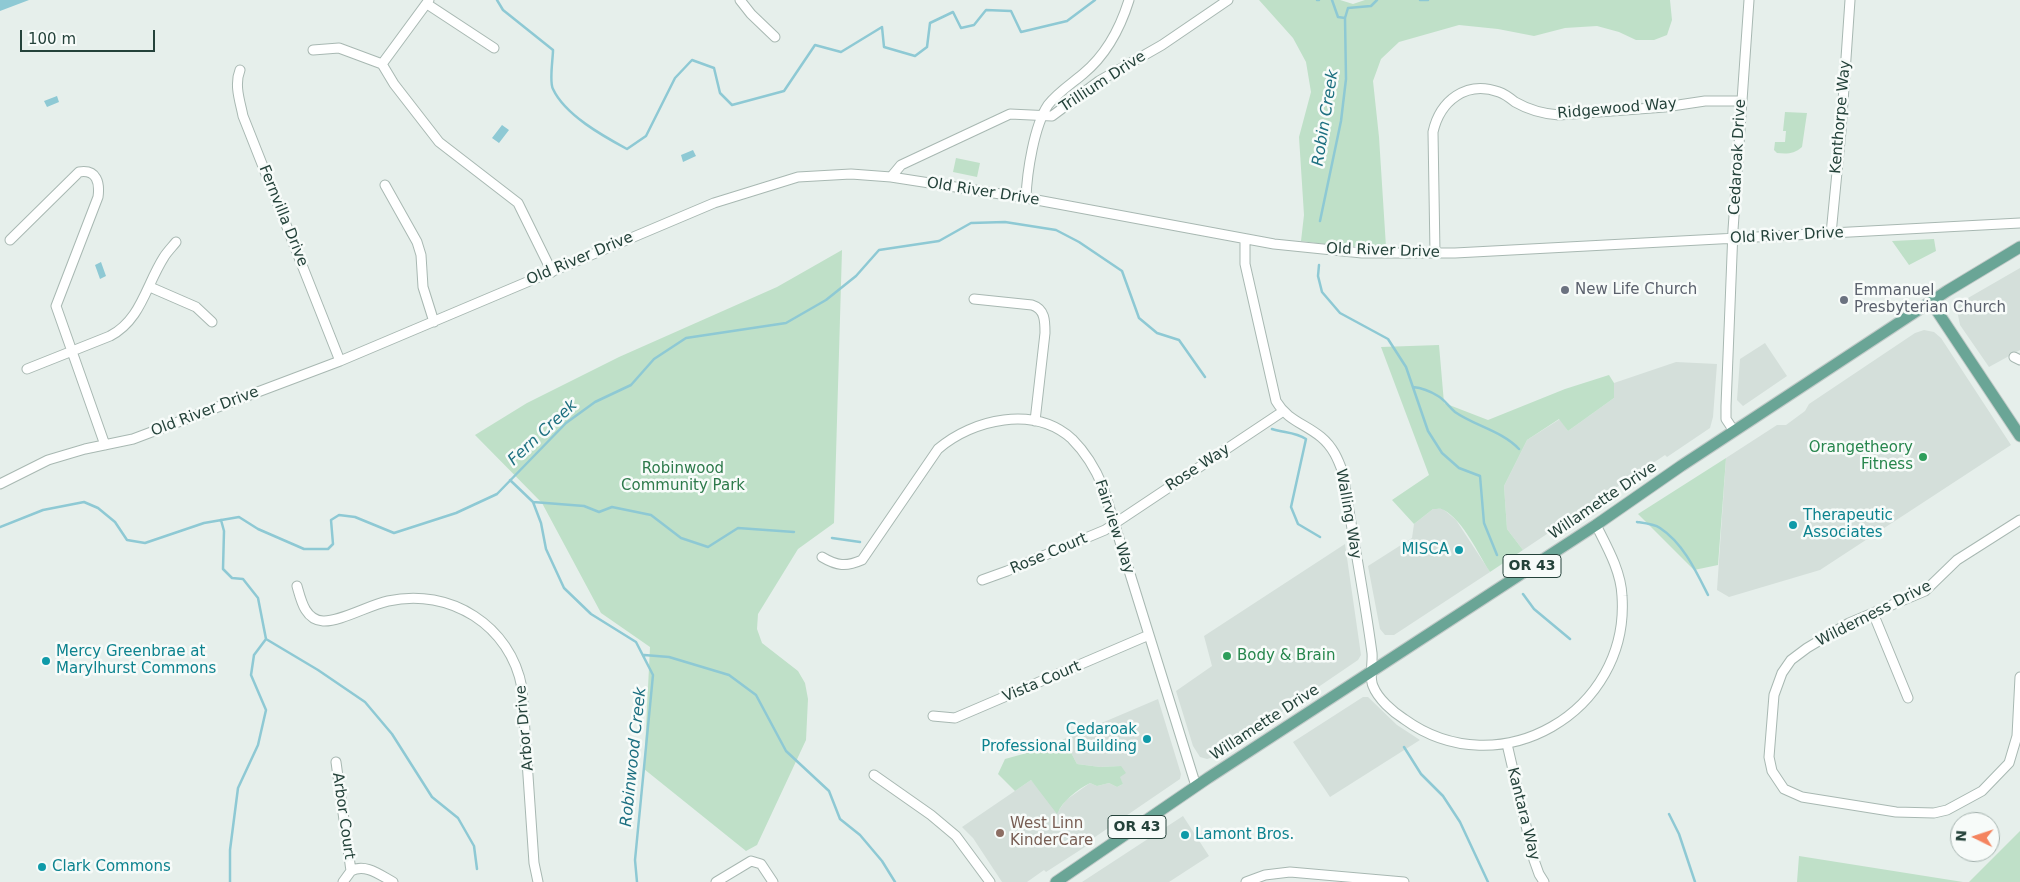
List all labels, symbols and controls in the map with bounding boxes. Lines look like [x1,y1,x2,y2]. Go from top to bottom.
scale bar [22,20,158,52]
text: 100 m [28,30,76,48]
street label: Trillium Drive [1057,48,1149,116]
street label: Kenthorpe Way [1827,59,1855,175]
water label: Robin Creek [1309,68,1343,168]
street label: Ridgewood Way [1557,95,1677,123]
street label: Cedaroak Drive [1726,99,1750,215]
street label: Fernvilla Drive [254,163,312,269]
street label: Old River Drive [925,174,1041,210]
street label: Old River Drive [1730,224,1844,248]
street label: Old River Drive [524,228,636,290]
street label: Old River Drive [1326,240,1440,262]
place label: New Life Church [1575,281,1697,299]
place label: Emmanuel Presbyterian Church [1854,282,2006,317]
marker: New Life Church [1559,284,1571,296]
marker: Emmanuel Presbyterian Church [1838,294,1850,306]
street label: Old River Drive [149,383,261,441]
water label: Fern Creek [504,396,582,470]
place label: Orangetheory Fitness [1809,439,1913,474]
street label: Rose Way [1163,441,1233,495]
marker: Orangetheory Fitness [1917,451,1929,463]
street label: Willamette Drive [1546,458,1660,544]
park label: Robinwood Community Park [621,460,745,495]
street label: Walling Way [1331,467,1365,561]
street label: Fairview Way [1090,478,1138,576]
place label: Therapeutic Associates [1803,507,1893,542]
marker: Therapeutic Associates [1787,519,1799,531]
street label: Rose Court [1008,530,1090,578]
place label: MISCA [1401,541,1449,559]
marker: MISCA [1453,544,1465,556]
road number: OR 43 [1503,554,1561,578]
street label: Wilderness Drive [1814,577,1934,651]
place label: Mercy Greenbrae at Marylhurst Commons [56,643,216,678]
place label: Body & Brain [1237,647,1335,665]
marker: Body & Brain [1221,650,1233,662]
marker: Mercy Greenbrae at Marylhurst Commons [40,655,52,667]
street label: Vista Court [1000,658,1084,706]
street label: Willamette Drive [1207,681,1323,765]
street label: Arbor Drive [512,684,538,772]
water label: Robinwood Creek [617,686,651,828]
place label: Cedaroak Professional Building [981,721,1137,756]
marker: Cedaroak Professional Building [1141,733,1153,745]
street label: Kantara Way [1503,766,1543,862]
street label: Arbor Court [328,772,358,860]
north arrow [1950,812,2000,862]
place label: West Linn KinderCare [1010,815,1093,850]
road number: OR 43 [1108,816,1166,839]
place label: Lamont Bros. [1195,826,1294,844]
marker: West Linn KinderCare [994,827,1006,839]
marker: Lamont Bros. [1179,829,1191,841]
text: N [1953,830,1969,842]
place label: Clark Commons [52,858,171,876]
marker: Clark Commons [36,861,48,873]

